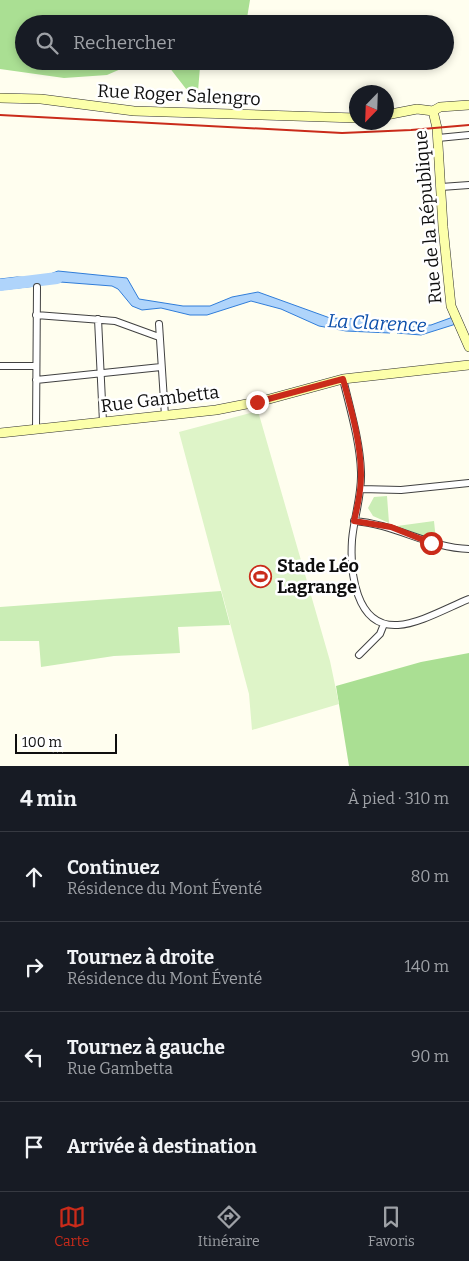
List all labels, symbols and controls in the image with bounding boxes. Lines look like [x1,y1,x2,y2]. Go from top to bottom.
search box [15,15,454,70]
icon: search [33,29,61,57]
text: Rechercher [73,31,175,54]
street label: Rue Roger Salengro [97,80,261,110]
north arrow [349,85,394,130]
street label: Rue de la République [409,129,447,305]
water label: La Clarence [327,309,427,337]
street label: Rue Gambetta [100,381,221,417]
route end [246,391,269,414]
route start [420,532,443,555]
place label: Stade Léo Lagrange [277,555,359,598]
sports icon: Stade Léo Lagrange [249,564,273,588]
scale bar [15,731,118,754]
text: 100 m [22,734,62,751]
text: 4 min [20,786,77,812]
text: À pied · 310 m [348,789,449,808]
text: Continuez [67,856,160,879]
icon: ahead [20,863,48,891]
text: 80 m [411,867,449,886]
text: Résidence du Mont Éventé [67,879,262,898]
text: Tournez à droite [67,946,214,969]
icon: right [20,953,48,981]
text: 140 m [404,957,449,976]
text: Résidence du Mont Éventé [67,969,262,988]
text: Tournez à gauche [67,1036,225,1059]
icon: left [20,1043,48,1071]
text: 90 m [411,1047,449,1066]
text: Rue Gambetta [67,1059,173,1078]
icon: arrive [20,1133,48,1161]
text: Arrivée à destination [67,1135,257,1158]
tab: Carte [54,1203,89,1250]
tab: Itinéraire [198,1203,260,1250]
tab: Favoris [368,1203,415,1250]

